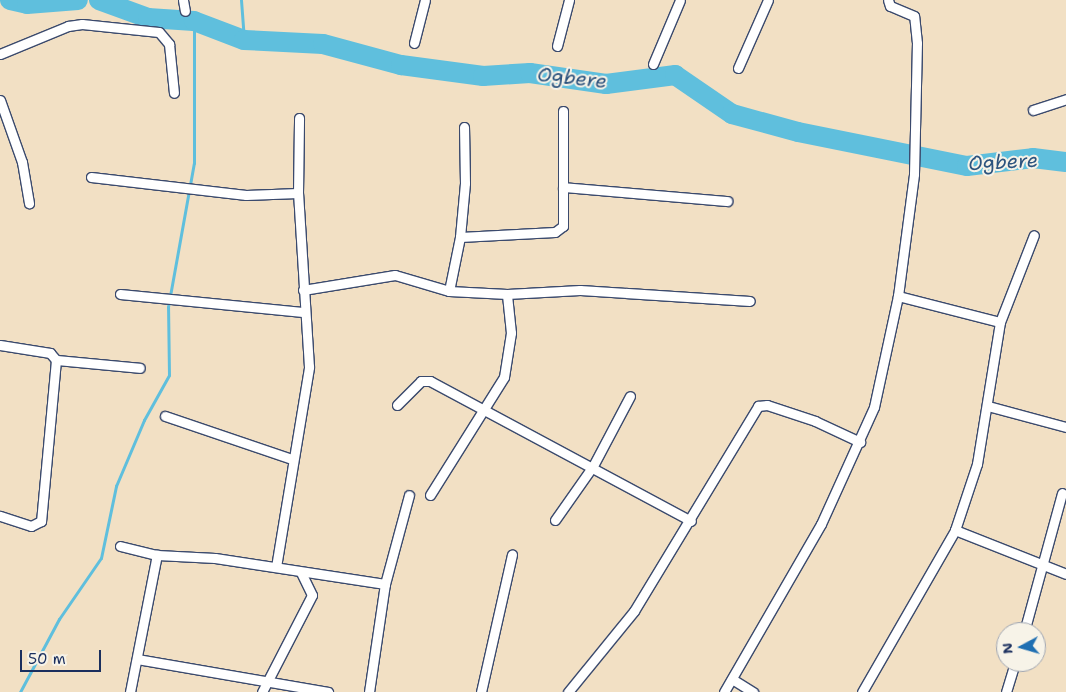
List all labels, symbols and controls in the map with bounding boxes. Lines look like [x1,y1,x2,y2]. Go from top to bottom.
water label: Ogbere [536,62,608,94]
water label: Ogbere [968,148,1038,176]
north arrow [996,622,1046,672]
scale bar [22,640,104,672]
text: N [998,642,1017,655]
text: 50 m [28,649,66,669]

